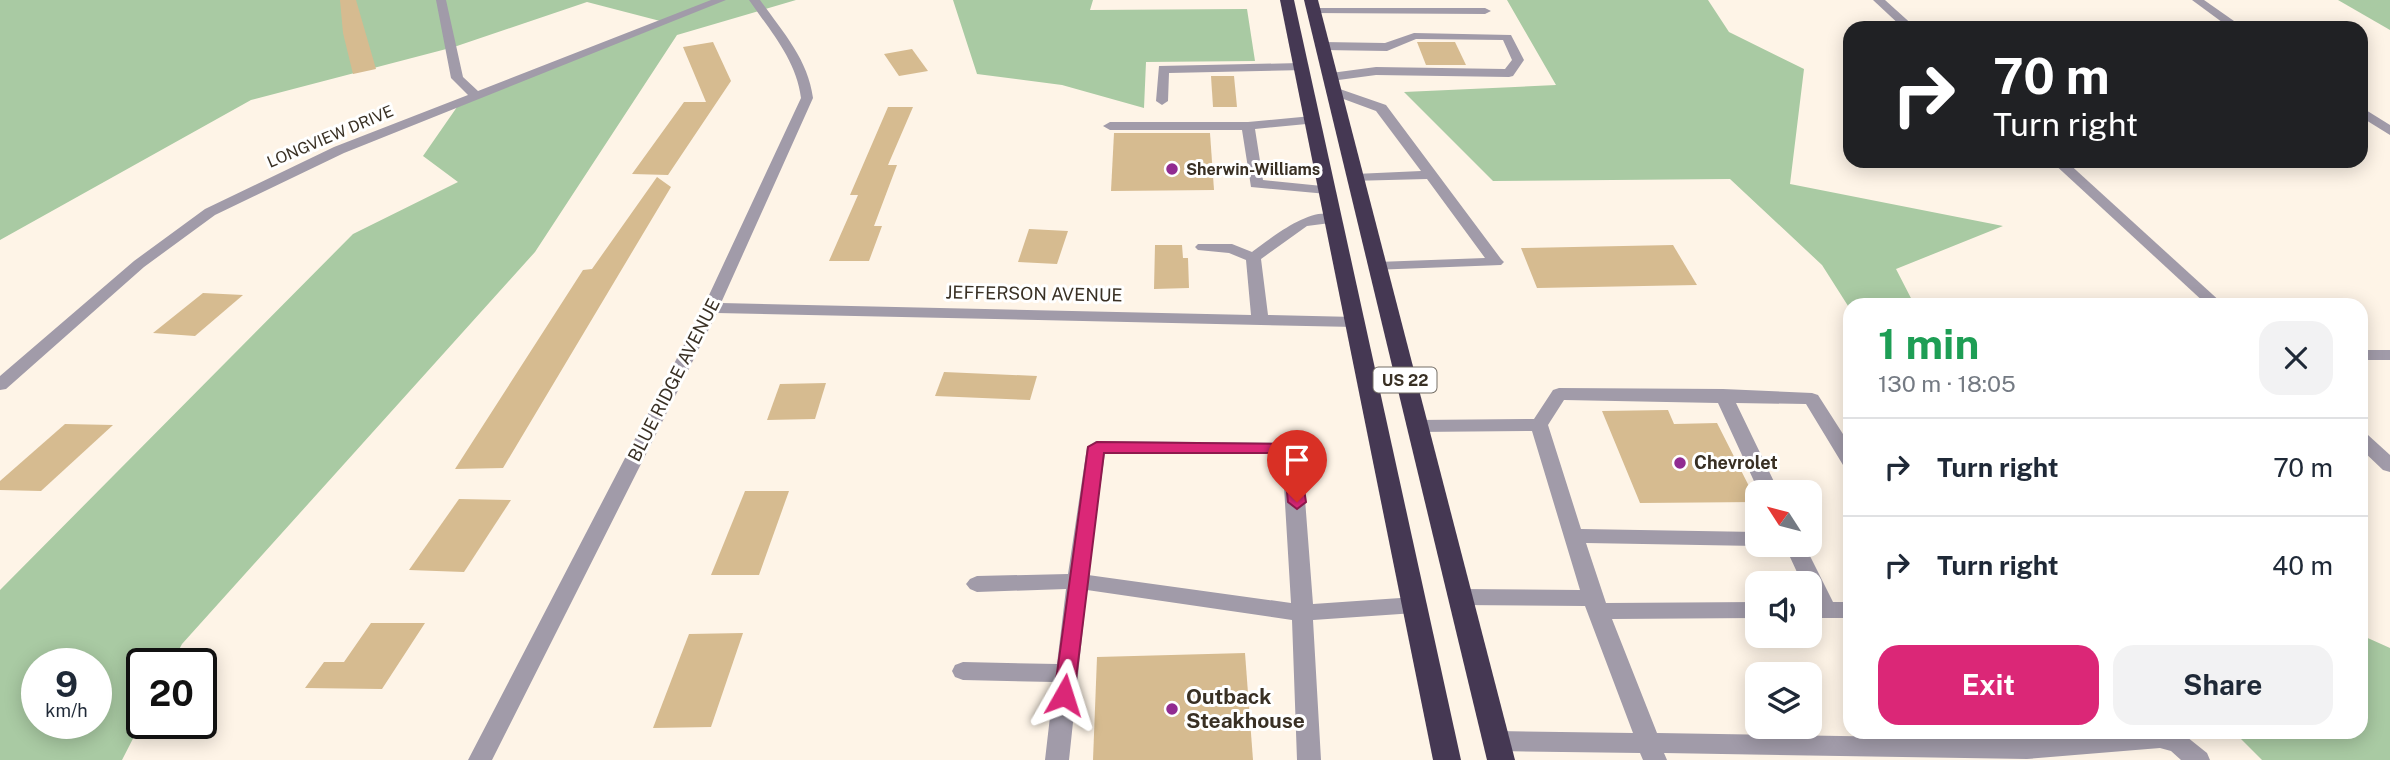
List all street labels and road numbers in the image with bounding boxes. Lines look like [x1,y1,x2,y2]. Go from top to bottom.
street label: LONGVIEW DRIVE [264,101,396,172]
street label: JEFFERSON AVENUE [945,281,1123,306]
street label: BLUE RIDGE AVENUE [623,295,724,465]
road number: US 22 [1374,368,1436,392]

